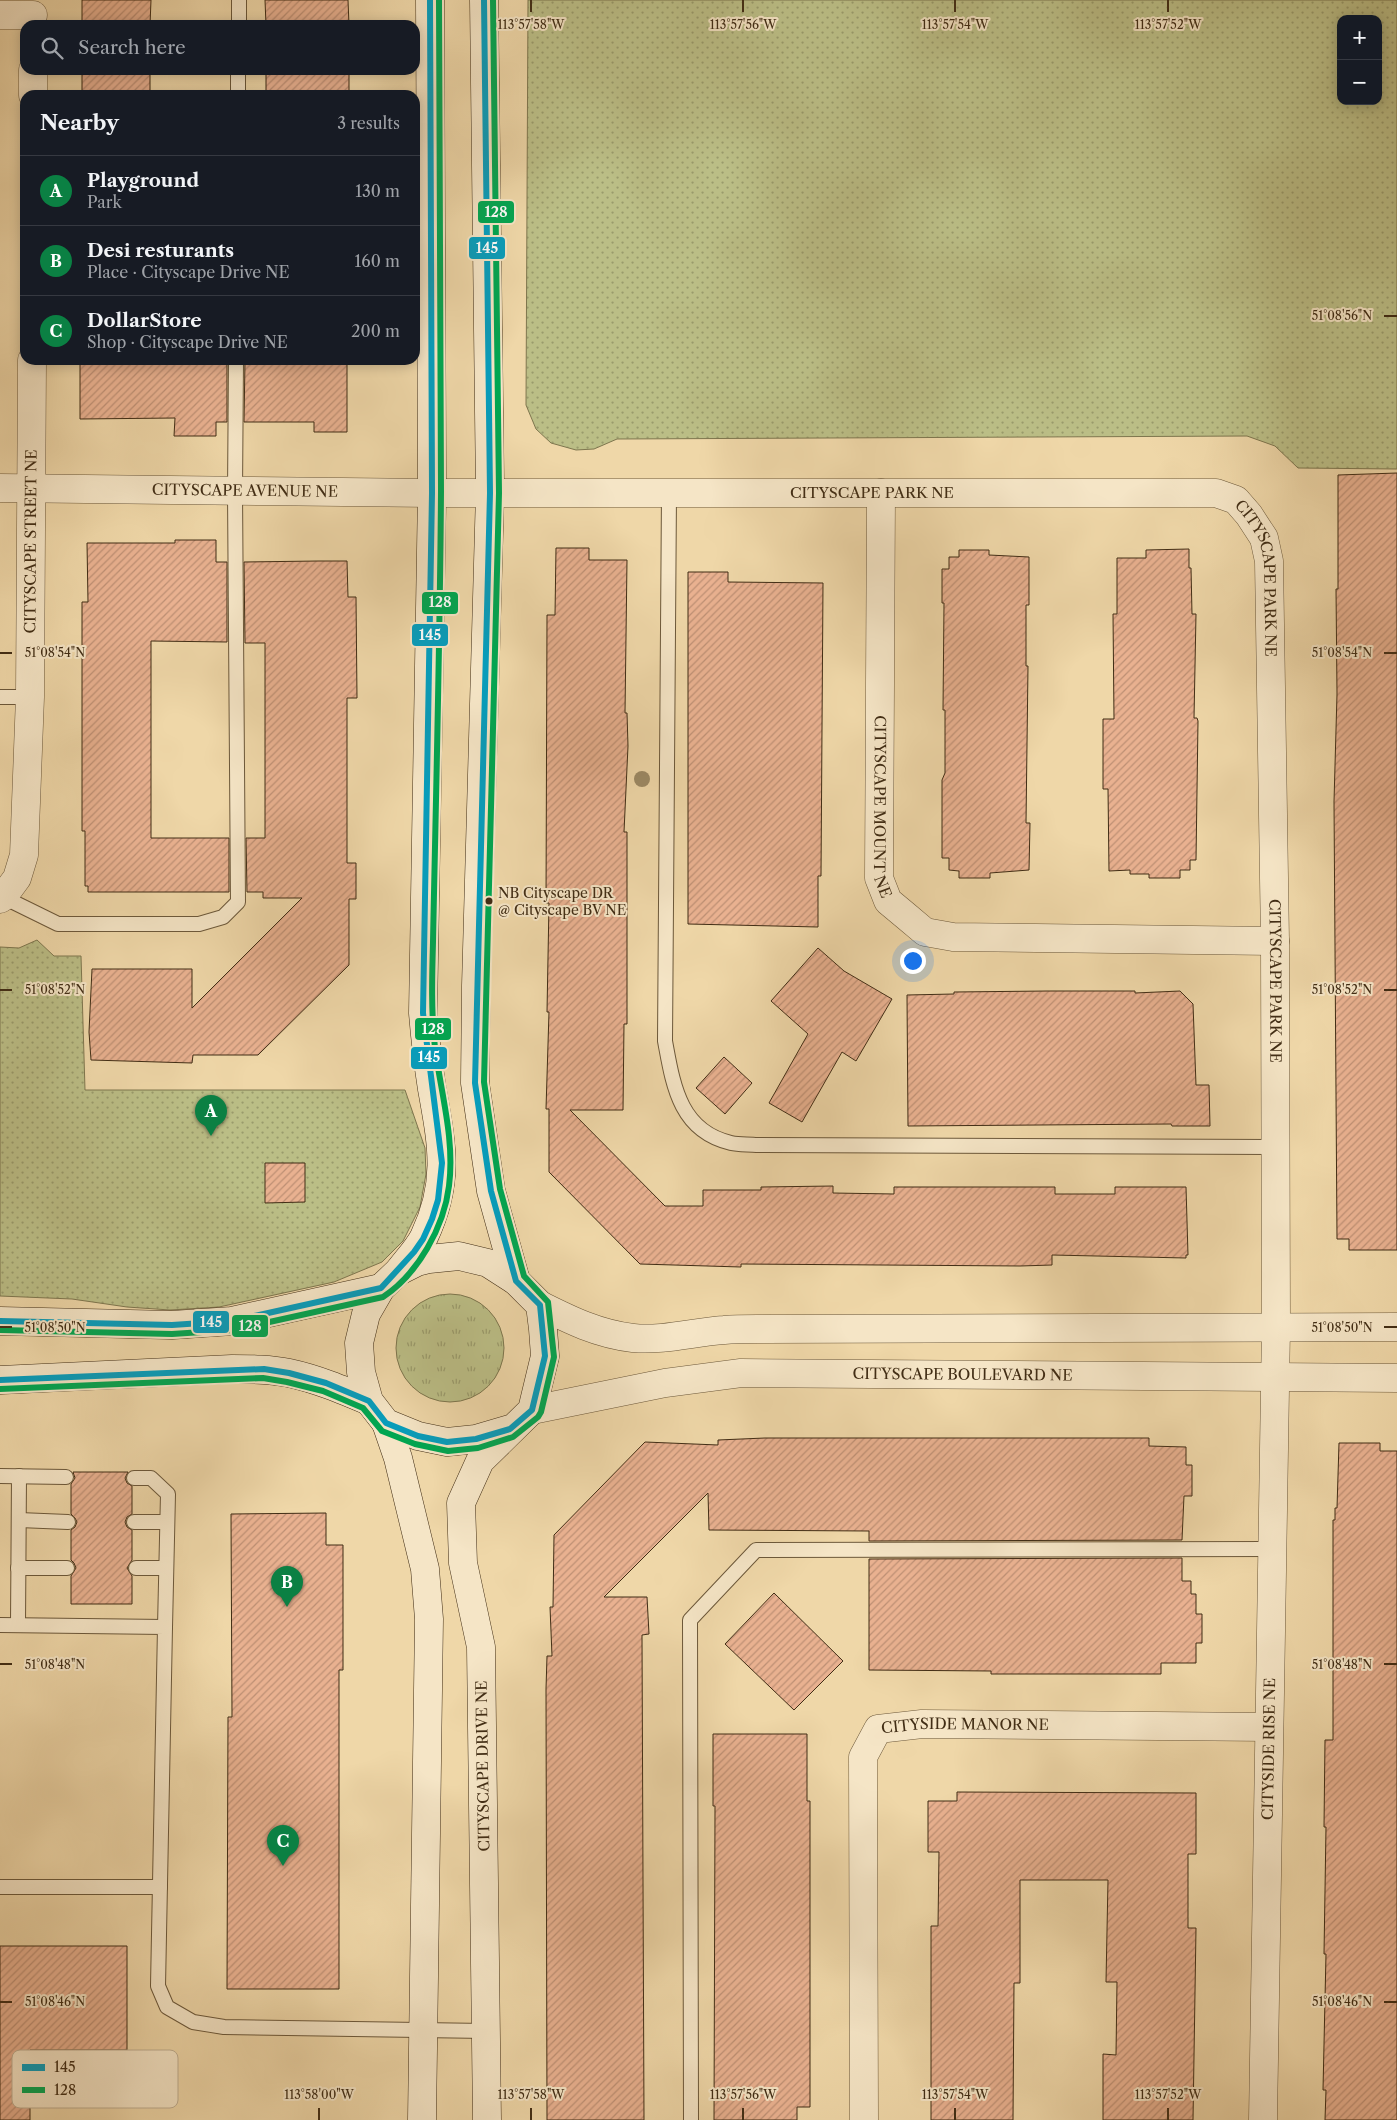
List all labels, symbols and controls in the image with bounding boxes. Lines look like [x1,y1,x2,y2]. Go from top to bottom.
map controls [1337,15,1382,105]
button: + [1337,15,1382,60]
text: 113°57'58"W [498,17,565,32]
text: 113°57'56"W [710,17,777,32]
text: 113°57'54"W [922,17,989,32]
text: 113°57'52"W [1135,17,1202,32]
search box [20,20,420,75]
icon: search [38,34,66,62]
text: Search here [78,36,186,59]
button: − [1337,60,1382,105]
text: Nearby [40,110,119,135]
text: 3 results [337,113,400,133]
text: Playground [87,169,199,192]
text: A [50,181,62,201]
text: 130 m [355,181,400,201]
text: Park [87,192,122,212]
line badge: 128 [477,200,515,224]
text: 128 [484,203,508,221]
line badge: 145 [468,236,506,260]
text: Desi resturants [87,239,234,262]
text: 145 [476,239,498,257]
text: B [50,251,62,271]
text: 160 m [355,251,400,271]
text: Place · Cityscape Drive NE [87,262,290,282]
text: 51°08'56"N [1312,308,1372,323]
text: DollarStore [87,309,202,332]
text: C [50,321,62,341]
text: 200 m [351,321,400,341]
text: Shop · Cityscape Drive NE [87,332,288,352]
street label: CITYSCAPE STREET NE [20,449,40,634]
street label: CITYSCAPE AVENUE NE [152,480,338,501]
street label: CITYSCAPE PARK NE [790,483,954,502]
street label: CITYSCAPE PARK NE [1231,496,1281,657]
line badge: 128 [421,591,459,615]
text: 128 [428,593,452,611]
line badge: 145 [411,623,449,647]
text: 145 [419,626,441,644]
text: 51°08'54"N [25,645,85,660]
text: 51°08'54"N [1312,645,1372,660]
street label: CITYSCAPE MOUNT NE [870,715,896,901]
place label: NB Cityscape DR @ Cityscape BV NE [498,884,626,919]
marker: NB Cityscape DR @ Cityscape BV NE [484,896,494,906]
street label: CITYSCAPE PARK NE [1265,899,1285,1063]
your location [900,948,926,974]
text: 51°08'52"N [25,982,85,997]
text: 51°08'52"N [1312,982,1372,997]
line badge: 128 [414,1017,452,1041]
text: 128 [421,1020,445,1038]
line badge: 145 [410,1046,448,1070]
text: 145 [418,1048,440,1066]
pin: A [195,1095,227,1136]
line badge: 145 [192,1310,230,1334]
text: 145 [200,1313,222,1331]
line badge: 128 [231,1314,269,1338]
text: 128 [238,1317,262,1335]
text: 51°08'50"N [24,1320,86,1335]
text: 51°08'50"N [1311,1320,1373,1335]
street label: CITYSCAPE BOULEVARD NE [853,1364,1073,1385]
pin: B [271,1566,303,1607]
text: 51°08'48"N [25,1657,85,1672]
text: 51°08'48"N [1312,1657,1372,1672]
street label: CITYSIDE RISE NE [1258,1678,1279,1820]
street label: CITYSCAPE DRIVE NE [472,1680,493,1852]
street label: CITYSIDE MANOR NE [880,1714,1049,1738]
pin: C [267,1825,299,1866]
text: 51°08'46"N [25,1994,85,2009]
text: 51°08'46"N [1312,1994,1372,2009]
legend [12,2050,178,2108]
text: 145 [54,2058,76,2076]
text: 128 [54,2081,76,2099]
text: 113°58'00"W [284,2087,355,2102]
text: 113°57'58"W [498,2087,565,2102]
text: 113°57'56"W [710,2087,777,2102]
text: 113°57'54"W [922,2087,989,2102]
text: 113°57'52"W [1135,2087,1202,2102]

